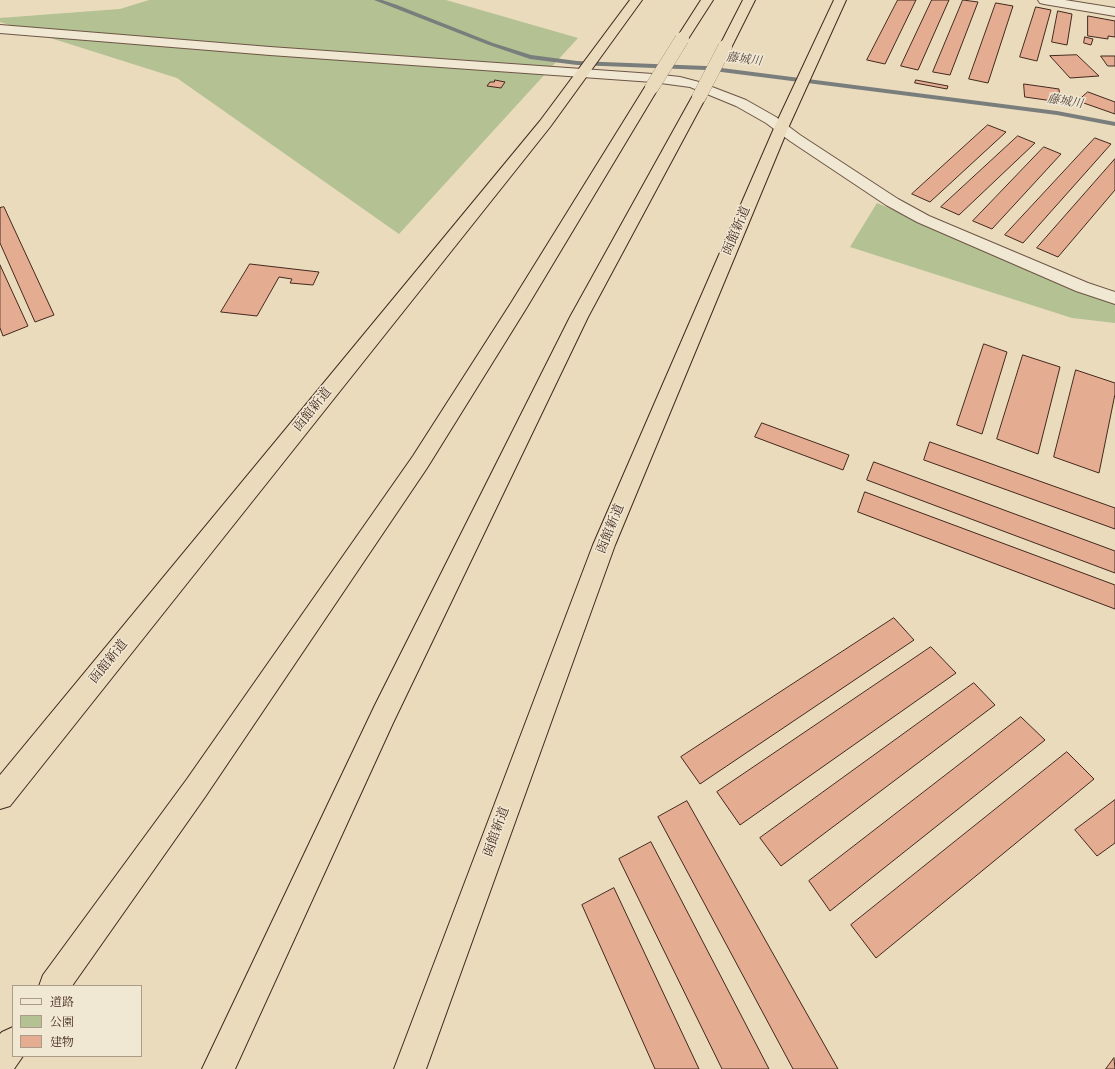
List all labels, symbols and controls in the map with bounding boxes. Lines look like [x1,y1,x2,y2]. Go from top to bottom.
water label: 藤城川 [725,51,763,69]
water label: 藤城川 [1046,92,1084,112]
street label: 函館新道 [720,204,754,258]
street label: 函館新道 [291,385,335,435]
street label: 函館新道 [594,502,628,556]
street label: 函館新道 [87,637,131,687]
street label: 函館新道 [481,805,513,859]
legend [12,985,142,1057]
text: 道路 [50,994,74,1010]
text: 公園 [50,1014,74,1030]
text: 建物 [50,1034,74,1050]

